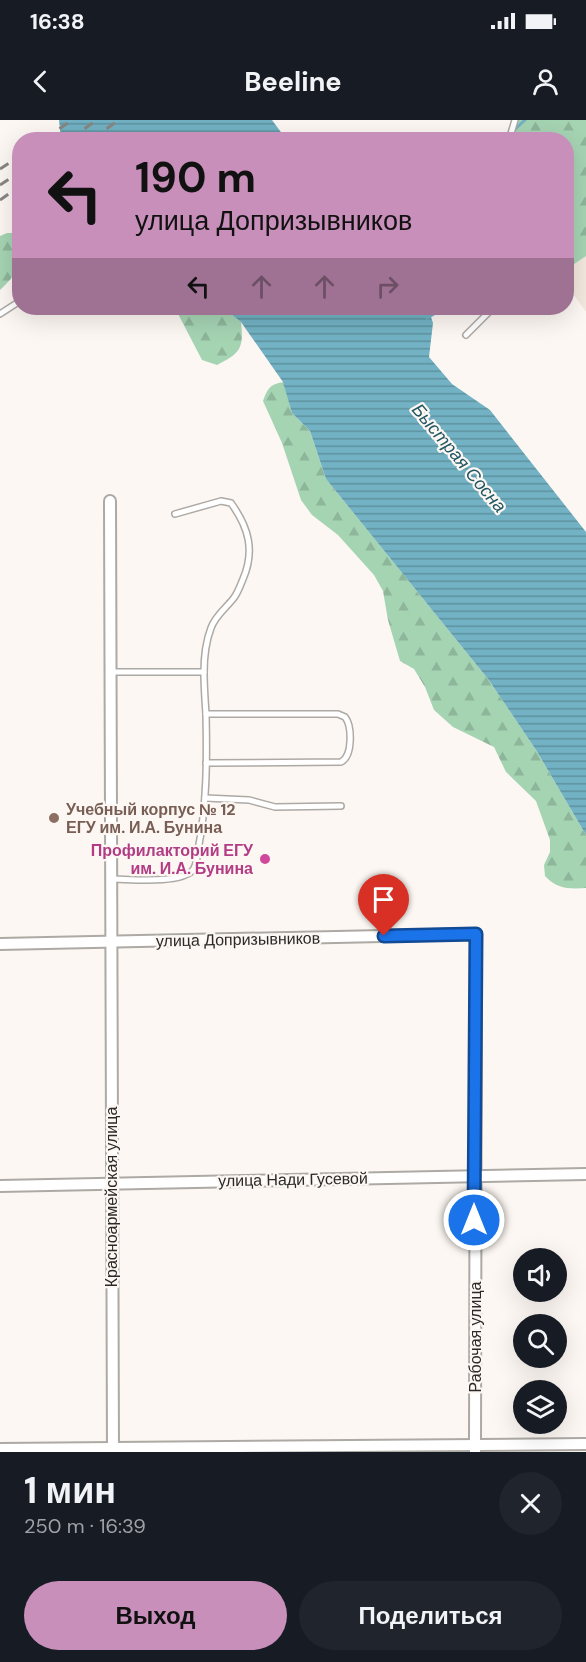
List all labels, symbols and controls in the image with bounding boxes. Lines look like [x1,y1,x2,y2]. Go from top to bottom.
text: 16:38 [30,7,85,36]
text: Beeline [244,64,342,99]
icon: back [24,65,57,98]
icon: person [529,65,562,98]
text: 190 m [135,150,256,205]
icon: left [36,156,114,234]
text: улица Допризывников [135,203,412,238]
icon: left [182,270,215,303]
icon: ahead [245,270,278,303]
icon: ahead [308,270,341,303]
icon: right [371,270,404,303]
water label: Быстрая Сосна [406,398,512,518]
place label: Учебный корпус № 12 ЕГУ им. И.А. Бунина [66,799,236,838]
marker: Учебный корпус № 12 ЕГУ им. И.А. Бунина [47,811,61,825]
place label: Профилакторий ЕГУ им. И.А. Бунина [91,840,254,879]
marker: Профилакторий ЕГУ им. И.А. Бунина [258,852,272,866]
pin [358,874,409,936]
icon: arrive [367,883,400,916]
street label: улица Допризывников [156,928,320,951]
street label: Красноармейская улица [101,1107,122,1287]
street label: улица Нади Гусевой [218,1168,368,1191]
position arrow [442,1188,506,1252]
map controls [513,1248,567,1434]
button: sound [513,1248,567,1302]
street label: Рабочая улица [465,1281,486,1392]
button: search [513,1314,567,1368]
button: layers [513,1380,567,1434]
text: 1 мин [24,1467,116,1514]
button: close [499,1472,562,1535]
text: 250 m · 16:39 [24,1513,146,1539]
button: Выход [24,1581,287,1650]
button: Поделиться [299,1581,562,1650]

